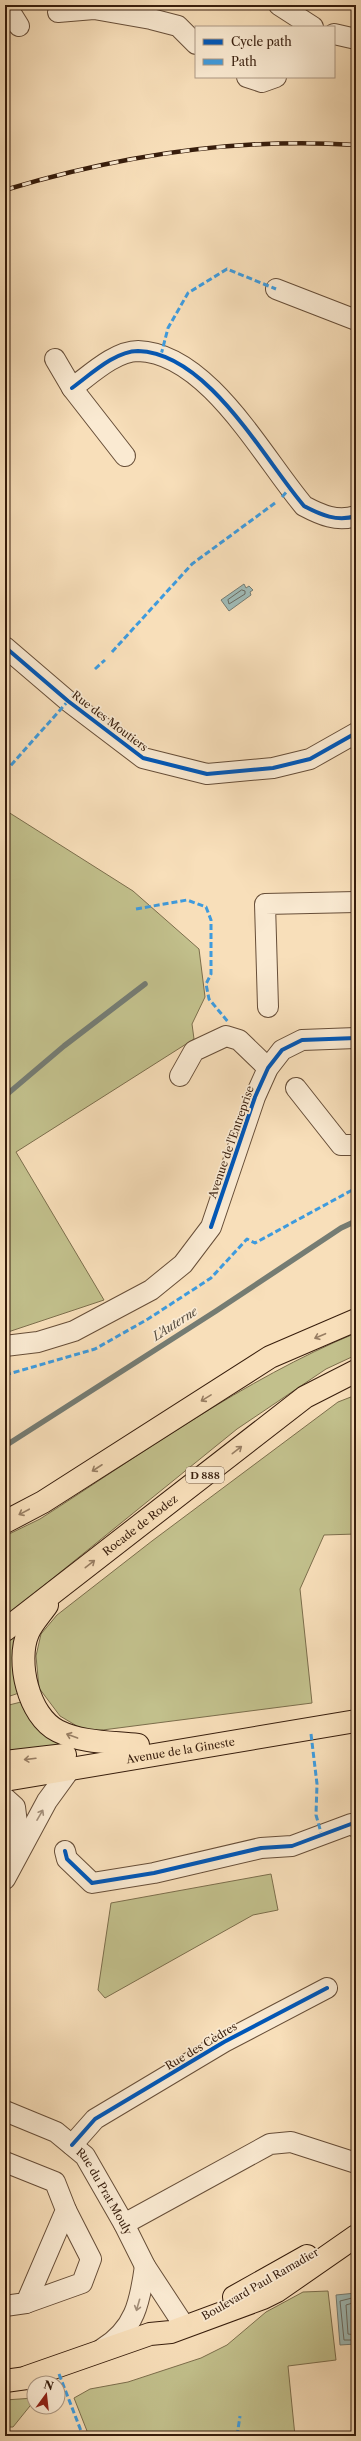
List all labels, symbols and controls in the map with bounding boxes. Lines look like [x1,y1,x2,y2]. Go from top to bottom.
legend [195,26,335,78]
text: Cycle path [231,34,292,49]
text: Path [231,54,257,69]
street label: Rue des Moutiers [69,688,151,754]
street label: Avenue de l'Entreprise [205,1084,257,1201]
water label: L'Auterne [149,1303,201,1344]
one-way arrow [315,1333,327,1340]
one-way arrow [200,1394,212,1402]
one-way arrow [231,1445,242,1454]
one-way arrow [91,1464,103,1472]
road number: D 888 [186,1467,224,1483]
street label: Rocade de Rodez [100,1491,181,1559]
one-way arrow [18,1509,30,1516]
one-way arrow [84,1559,95,1568]
one-way arrow [66,1732,79,1739]
street label: Avenue de la Gineste [124,1734,236,1767]
one-way arrow [24,1755,37,1763]
one-way arrow [36,1809,44,1821]
street label: Rue des Cèdres [163,2019,240,2073]
street label: Rue du Prat Mouly [74,2145,136,2238]
street label: Boulevard Paul Ramadier [199,2245,321,2323]
one-way arrow [134,2298,141,2311]
north arrow [26,2375,66,2415]
text: N [42,2377,55,2393]

